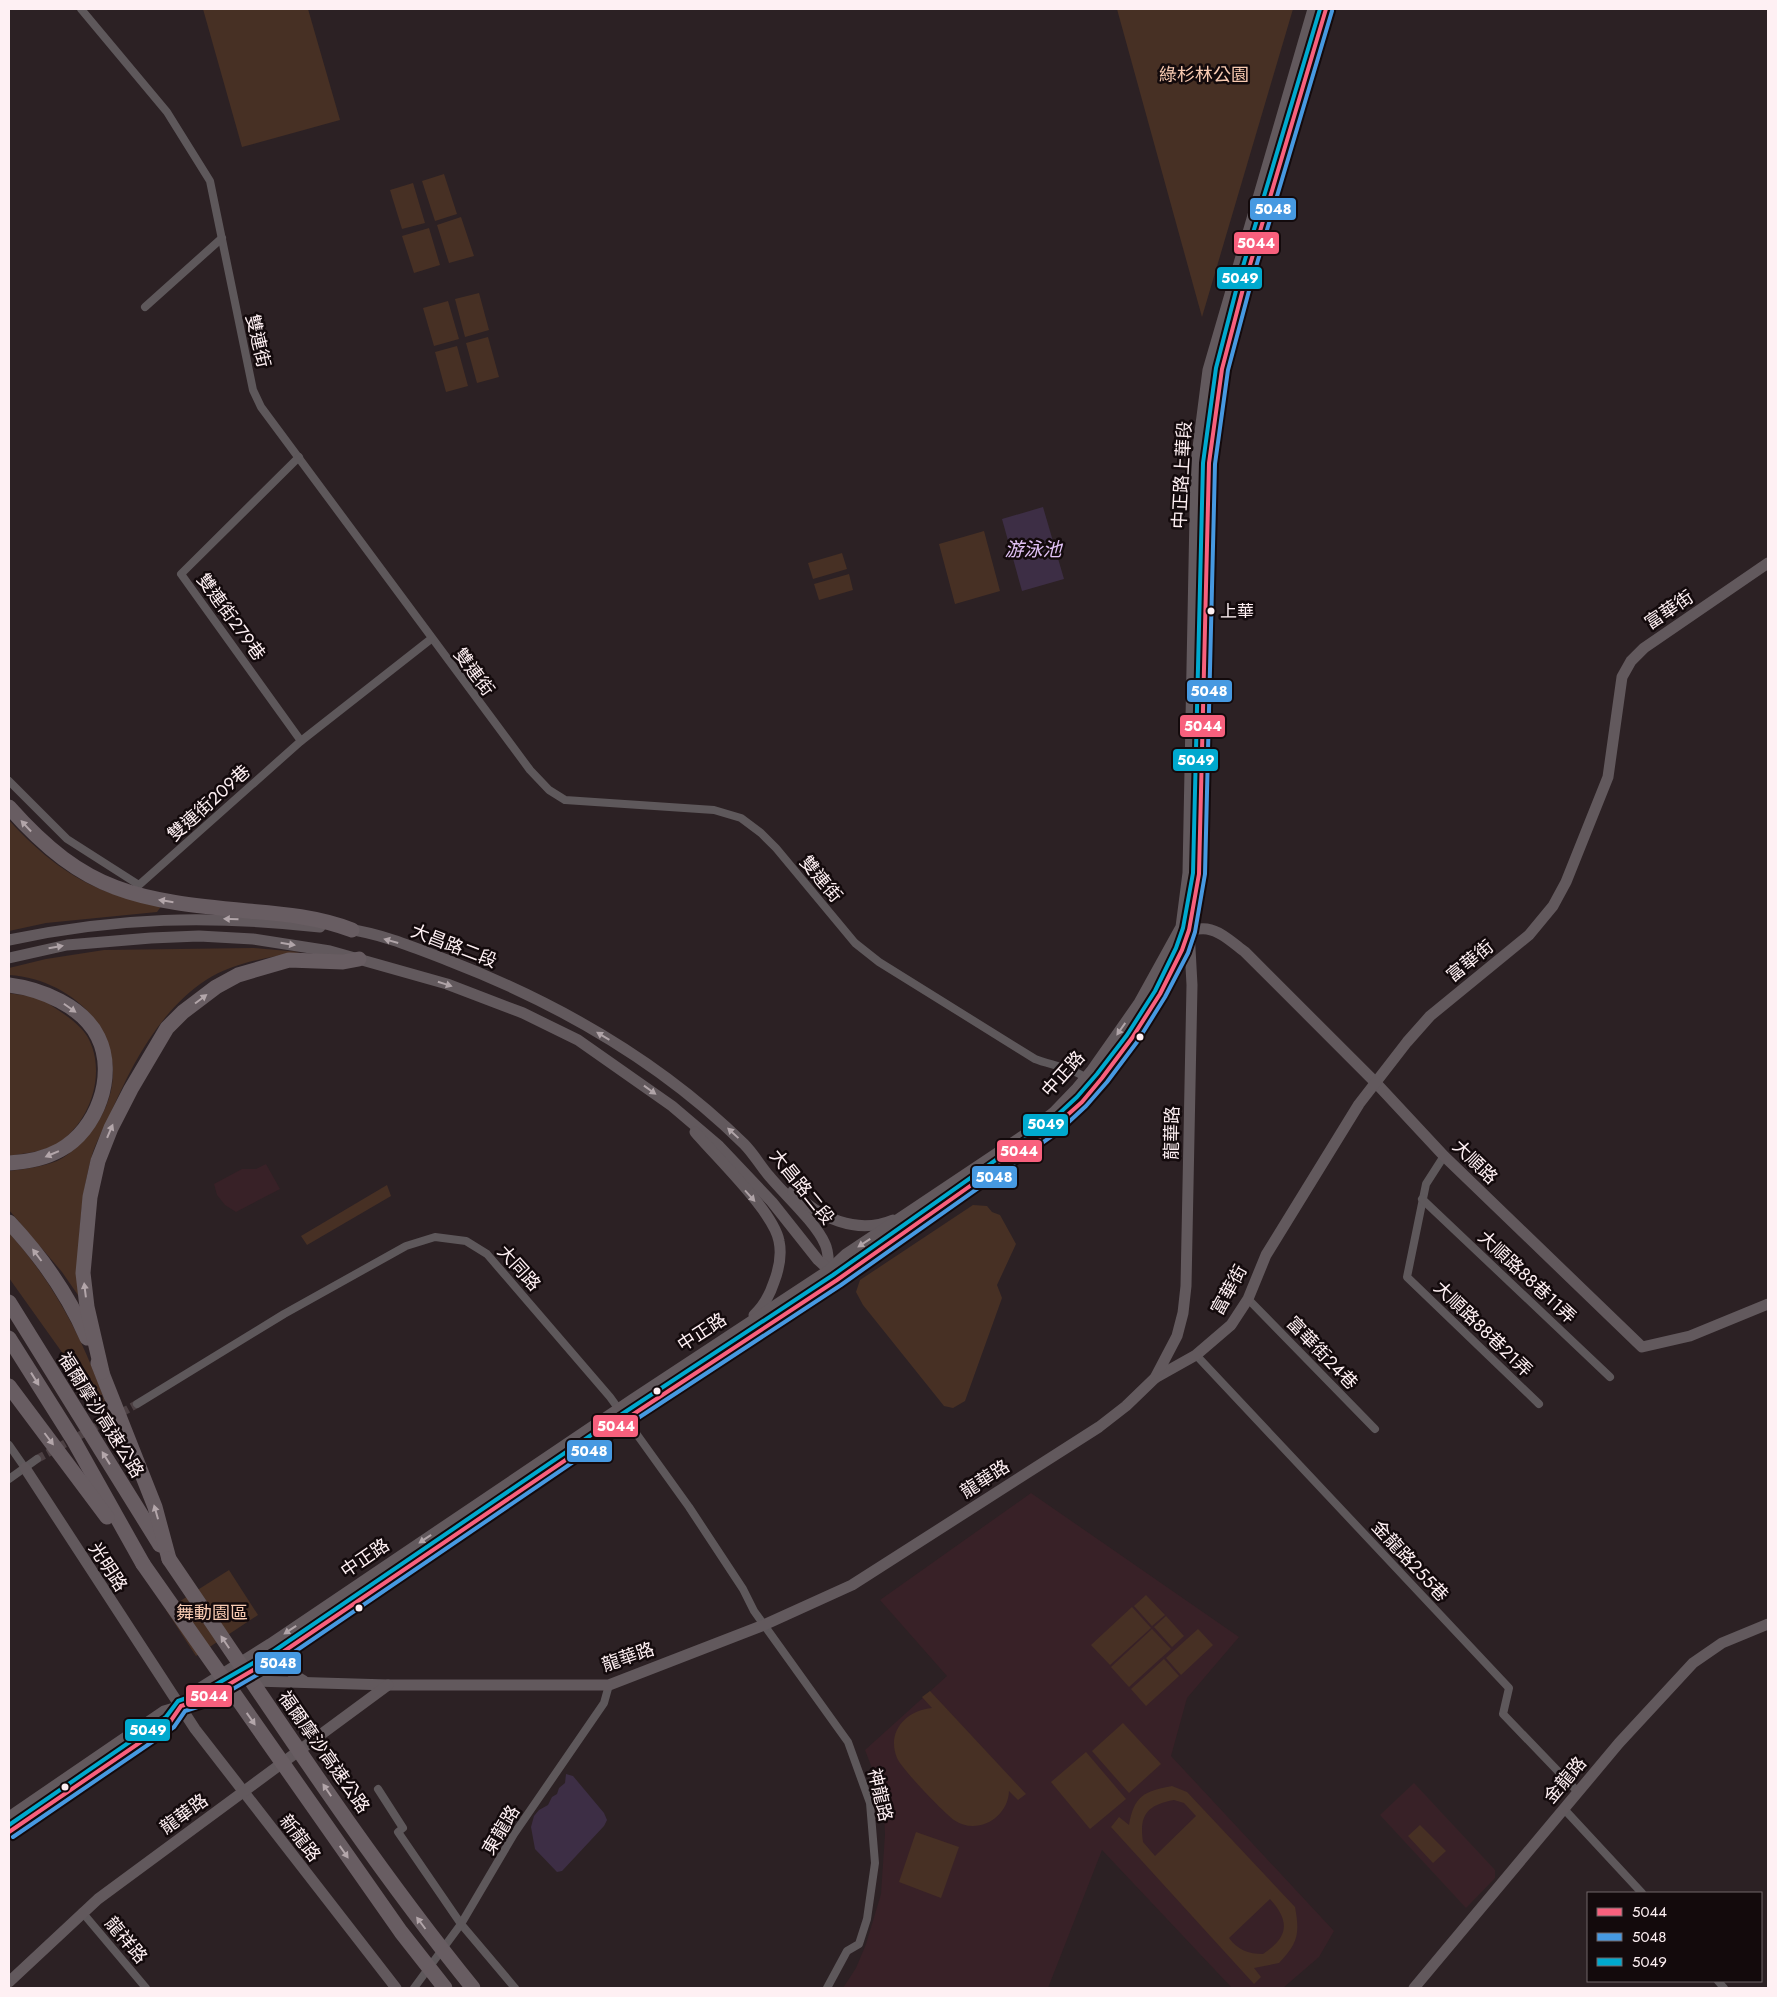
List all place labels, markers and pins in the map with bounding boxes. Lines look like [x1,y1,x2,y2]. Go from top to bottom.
place label: 上華 [1220,599,1254,623]
marker: 上華 [1206,606,1216,616]
unlabelled marker [1135,1032,1145,1042]
unlabelled marker [652,1386,662,1396]
unlabelled marker [354,1603,364,1613]
unlabelled marker [60,1782,70,1792]

